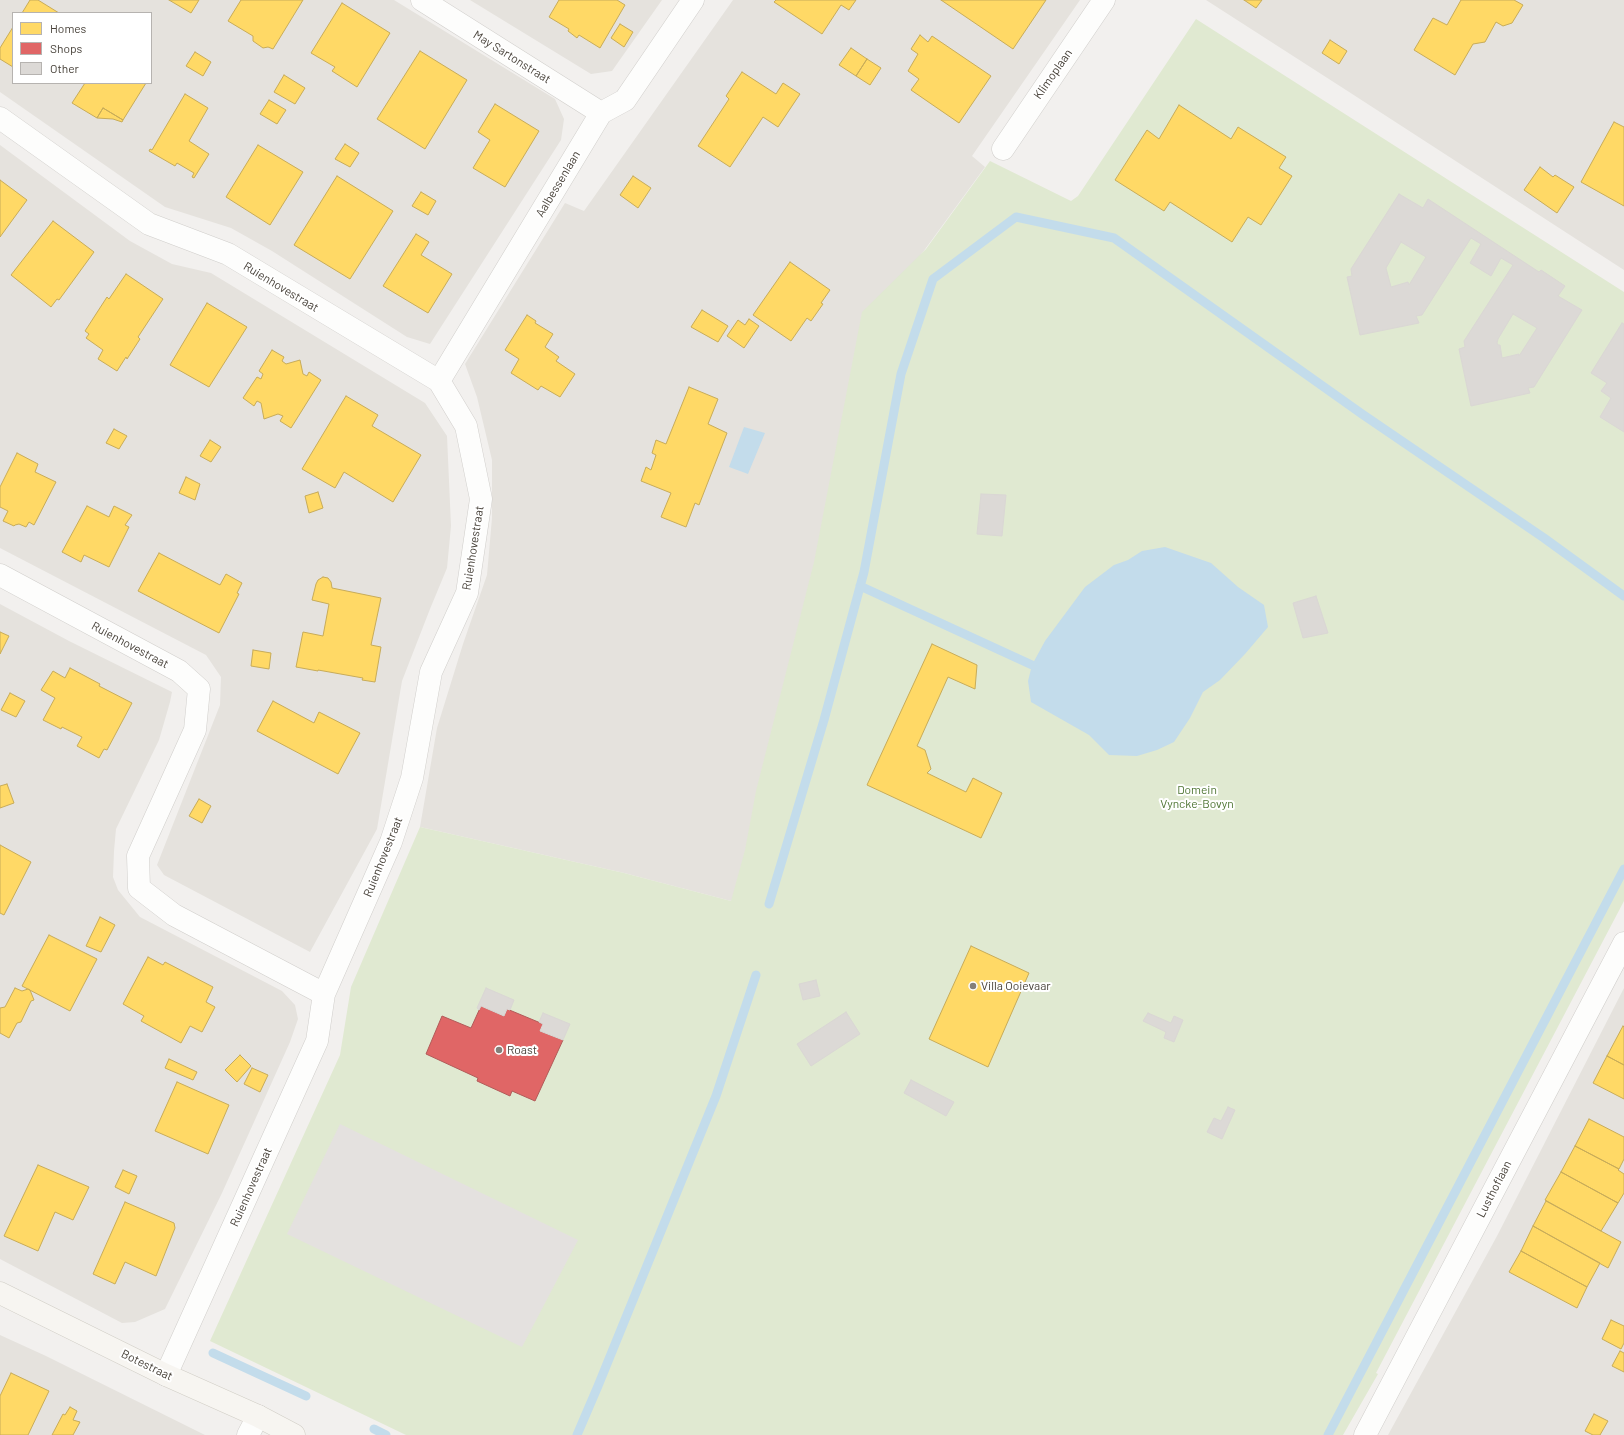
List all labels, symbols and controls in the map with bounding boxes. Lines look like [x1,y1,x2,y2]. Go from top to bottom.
legend [12,12,152,84]
text: Homes [50,21,86,35]
street label: May Sartonstraat [471,27,553,87]
text: Shops [50,41,82,55]
street label: Klimoplaan [1031,46,1075,102]
text: Other [50,61,79,75]
street label: Aalbessenlaan [533,148,583,220]
street label: Ruienhovestraat [241,259,321,315]
street label: Ruienhovestraat [459,505,487,591]
street label: Ruienhovestraat [89,619,171,671]
park label: Domein Vyncke-Bovyn [1160,783,1234,811]
street label: Ruienhovestraat [360,815,406,899]
place label: Villa Ooievaar [981,979,1051,993]
marker: Villa Ooievaar [968,981,978,991]
place label: Roast [507,1043,537,1057]
marker: Roast [494,1045,504,1055]
street label: Ruienhovestraat [227,1145,275,1229]
street label: Lusthoflaan [1473,1158,1515,1220]
street label: Botestraat [119,1346,175,1384]

